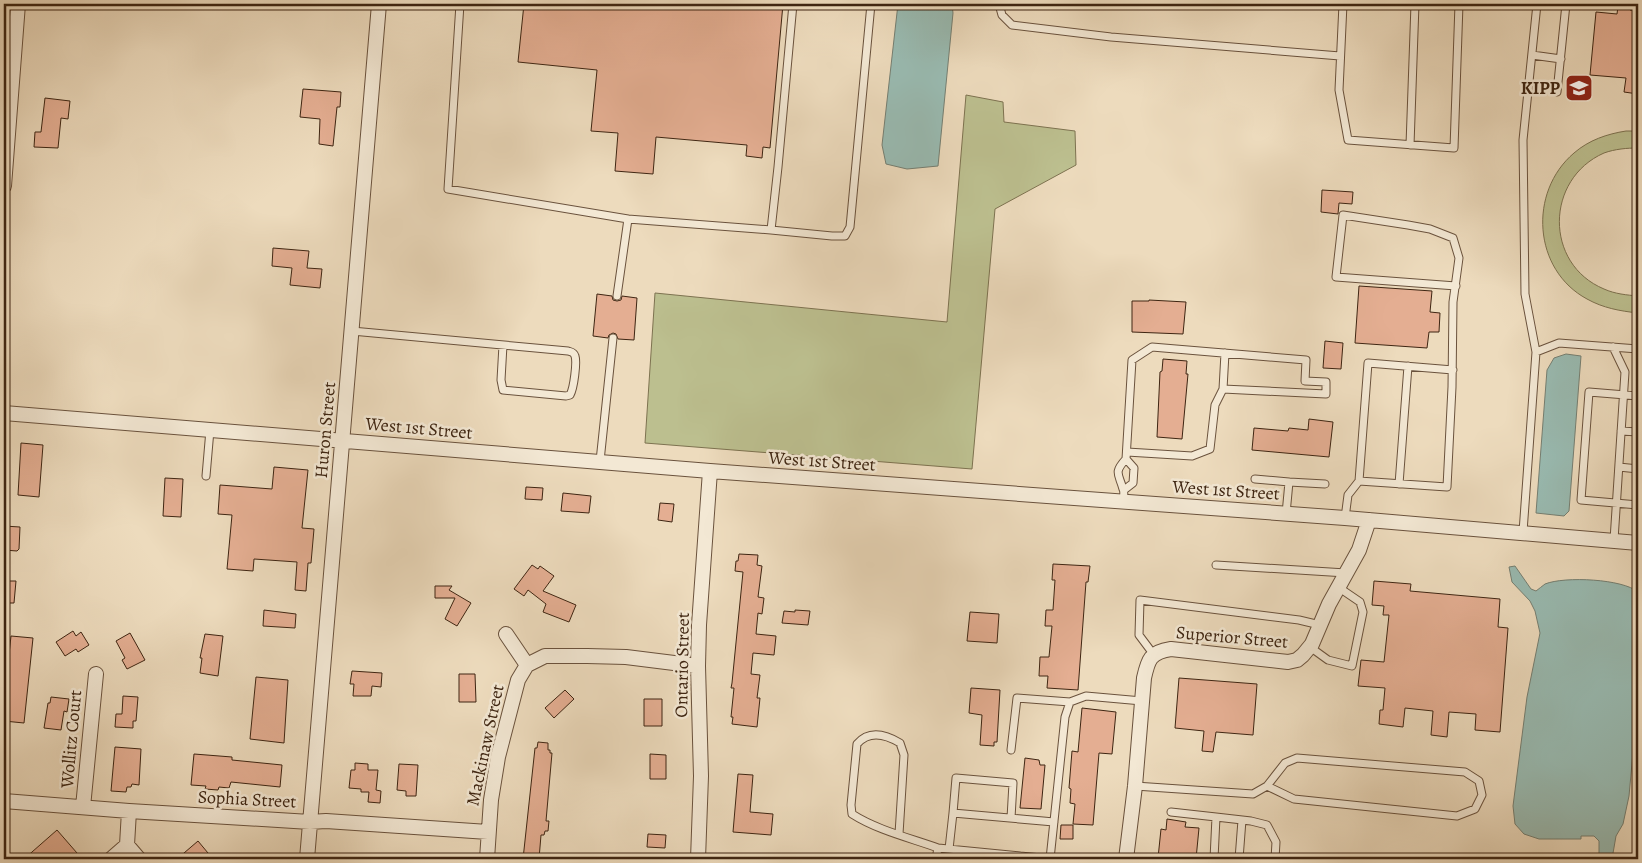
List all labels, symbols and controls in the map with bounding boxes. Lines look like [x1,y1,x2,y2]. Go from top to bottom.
school or university icon: KIPP [1564,73,1594,103]
place label: KIPP [1521,76,1561,100]
street label: Huron Street [309,381,341,479]
street label: West 1st Street [363,411,474,445]
street label: West 1st Street [767,445,876,477]
street label: West 1st Street [1171,474,1280,506]
street label: Ontario Street [669,612,695,718]
street label: Superior Street [1175,620,1289,654]
street label: Mackinaw Street [460,682,510,808]
street label: Wollitz Court [55,689,87,790]
street label: Sophia Street [197,784,297,814]

